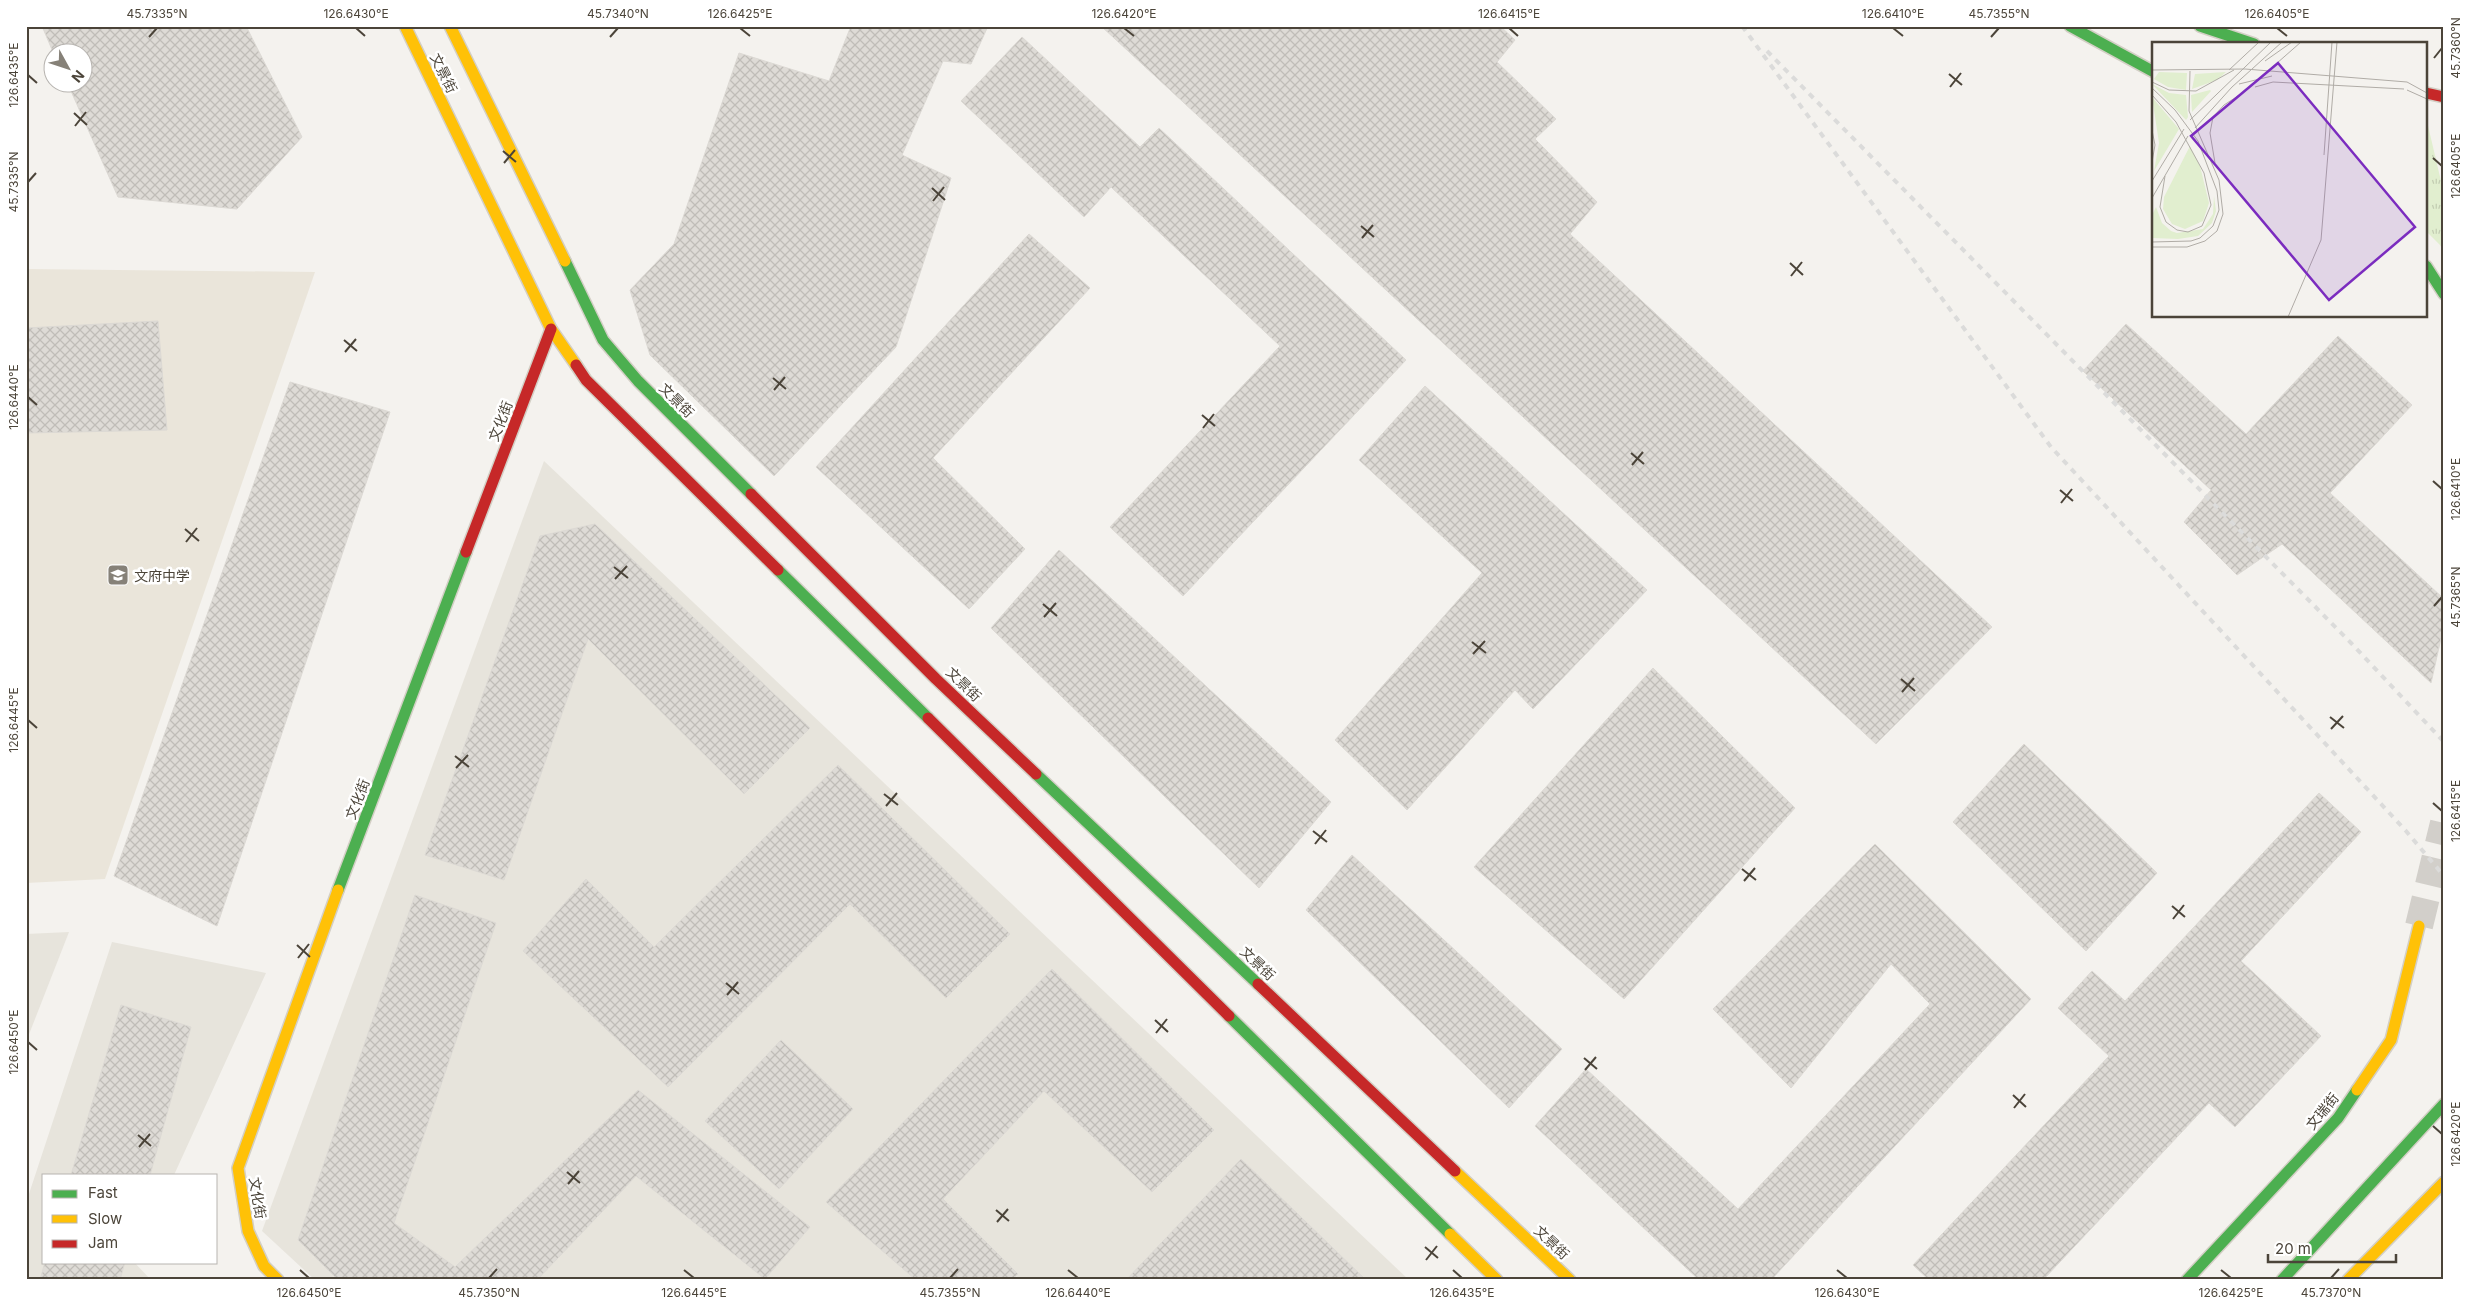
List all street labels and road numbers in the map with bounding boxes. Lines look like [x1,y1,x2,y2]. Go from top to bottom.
street label: 文景街 [427,50,461,96]
street label: 文景街 [656,379,698,421]
street label: 文化街 [485,398,515,444]
street label: 文景街 [943,663,985,705]
street label: 文化街 [342,776,372,822]
street label: 文景街 [1237,942,1279,984]
street label: 文瑞街 [2302,1089,2342,1133]
street label: 文化街 [246,1176,270,1220]
street label: 文景街 [1531,1221,1573,1263]

